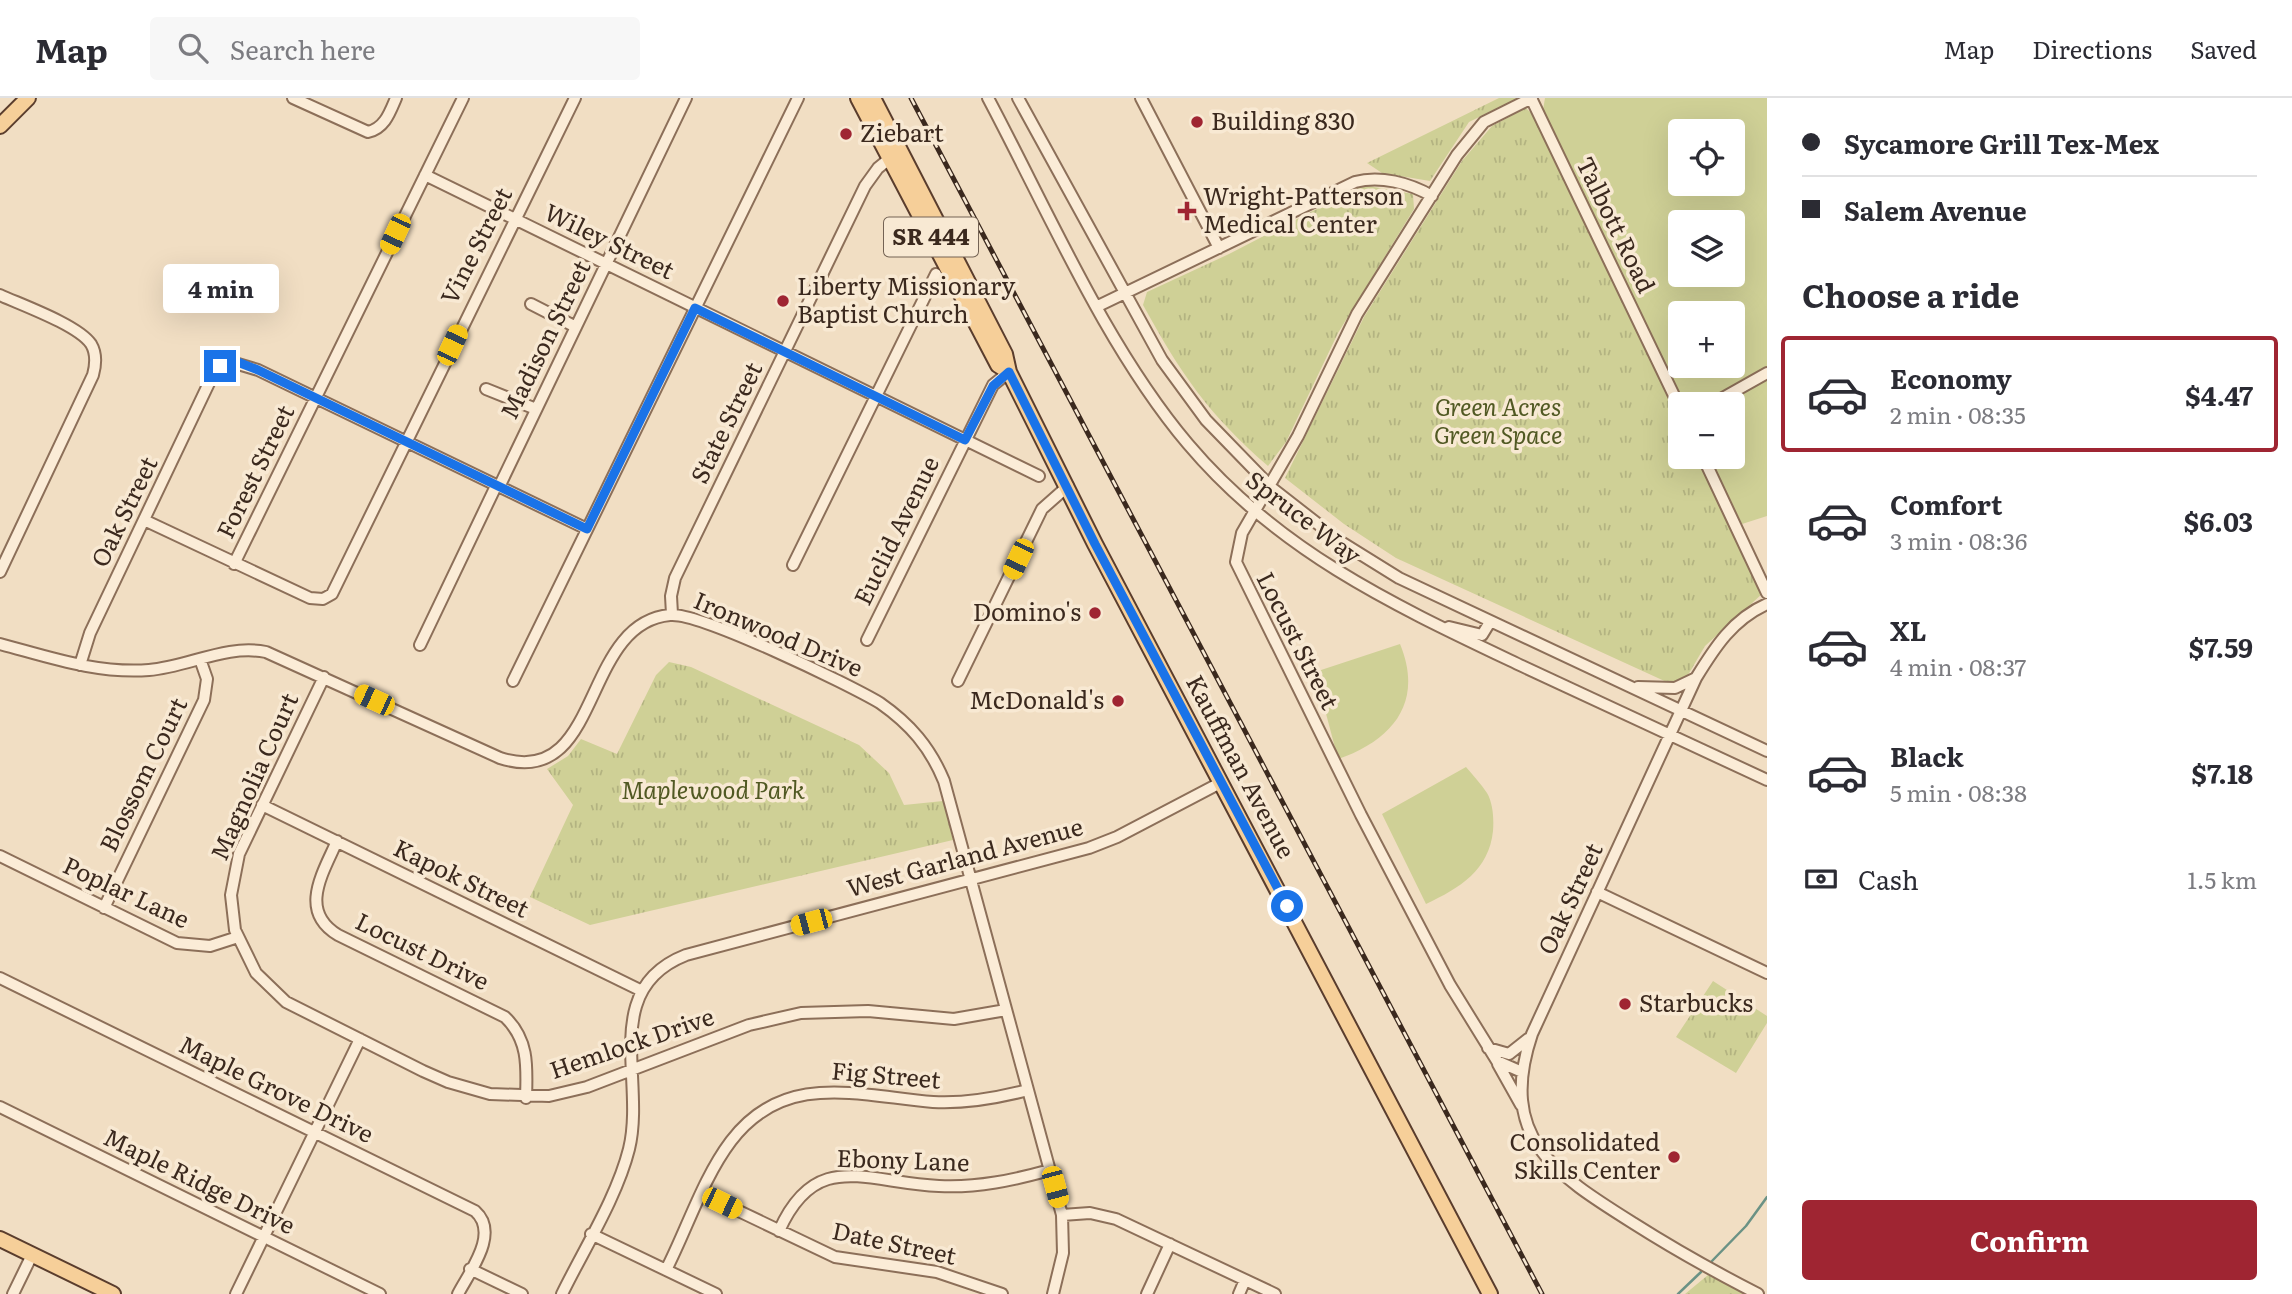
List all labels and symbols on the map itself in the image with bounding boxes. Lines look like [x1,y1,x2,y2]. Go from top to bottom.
place label: Building 830 [1211,102,1355,137]
place label: Ziebart [860,114,944,149]
marker: Building 830 [1189,114,1205,130]
marker: Ziebart [838,126,854,142]
street label: Talbott Road [1569,150,1665,298]
place label: Wright-Patterson Medical Center [1203,177,1404,240]
street label: Vine Street [430,180,519,309]
street label: Wiley Street [539,193,681,286]
marker: Wright-Patterson Medical Center [1177,201,1197,221]
car [377,211,414,257]
road number: SR 444 [884,218,978,256]
street label: Madison Street [490,253,598,424]
callout: 4 min [162,264,278,314]
place label: Liberty Missionary Baptist Church [797,267,1015,330]
marker: Liberty Missionary Baptist Church [775,293,791,309]
car [434,322,471,368]
route end [204,350,236,382]
street label: State Street [680,355,769,489]
park label: Green Acres Green Space [1434,388,1562,451]
street label: Forest Street [206,398,301,544]
street label: Oak Street [81,449,165,572]
street label: Euclid Avenue [844,449,946,610]
street label: Spruce Way [1240,461,1369,571]
car [1000,536,1037,582]
street label: Locust Street [1250,565,1349,715]
street label: Ironwood Drive [689,581,869,684]
place label: Domino's [973,593,1081,628]
marker: Domino's [1087,605,1103,621]
street label: Kauffman Avenue [1179,668,1305,864]
place label: McDonald's [969,681,1104,716]
car [351,682,398,718]
street label: Magnolia Court [200,686,305,865]
street label: Blossom Court [89,690,194,857]
marker: McDonald's [1110,693,1126,709]
park label: Maplewood Park [621,771,806,806]
street label: West Garland Avenue [842,807,1086,904]
street label: Kapok Street [388,829,536,925]
street label: Oak Street [1528,836,1610,959]
street label: Poplar Lane [58,846,196,935]
route start [1271,890,1303,922]
street label: Locust Drive [350,902,496,997]
car [788,906,835,938]
place label: Starbucks [1639,984,1753,1019]
marker: Starbucks [1617,996,1633,1012]
street label: Hemlock Drive [544,997,718,1086]
street label: Maple Grove Drive [174,1025,380,1150]
street label: Fig Street [830,1051,943,1096]
street label: Maple Ridge Drive [98,1118,302,1241]
place label: Consolidated Skills Center [1510,1123,1661,1186]
street label: Ebony Lane [836,1139,970,1178]
marker: Consolidated Skills Center [1666,1149,1682,1165]
car [1040,1164,1071,1210]
car [699,1184,746,1222]
street label: Date Street [829,1211,960,1272]

